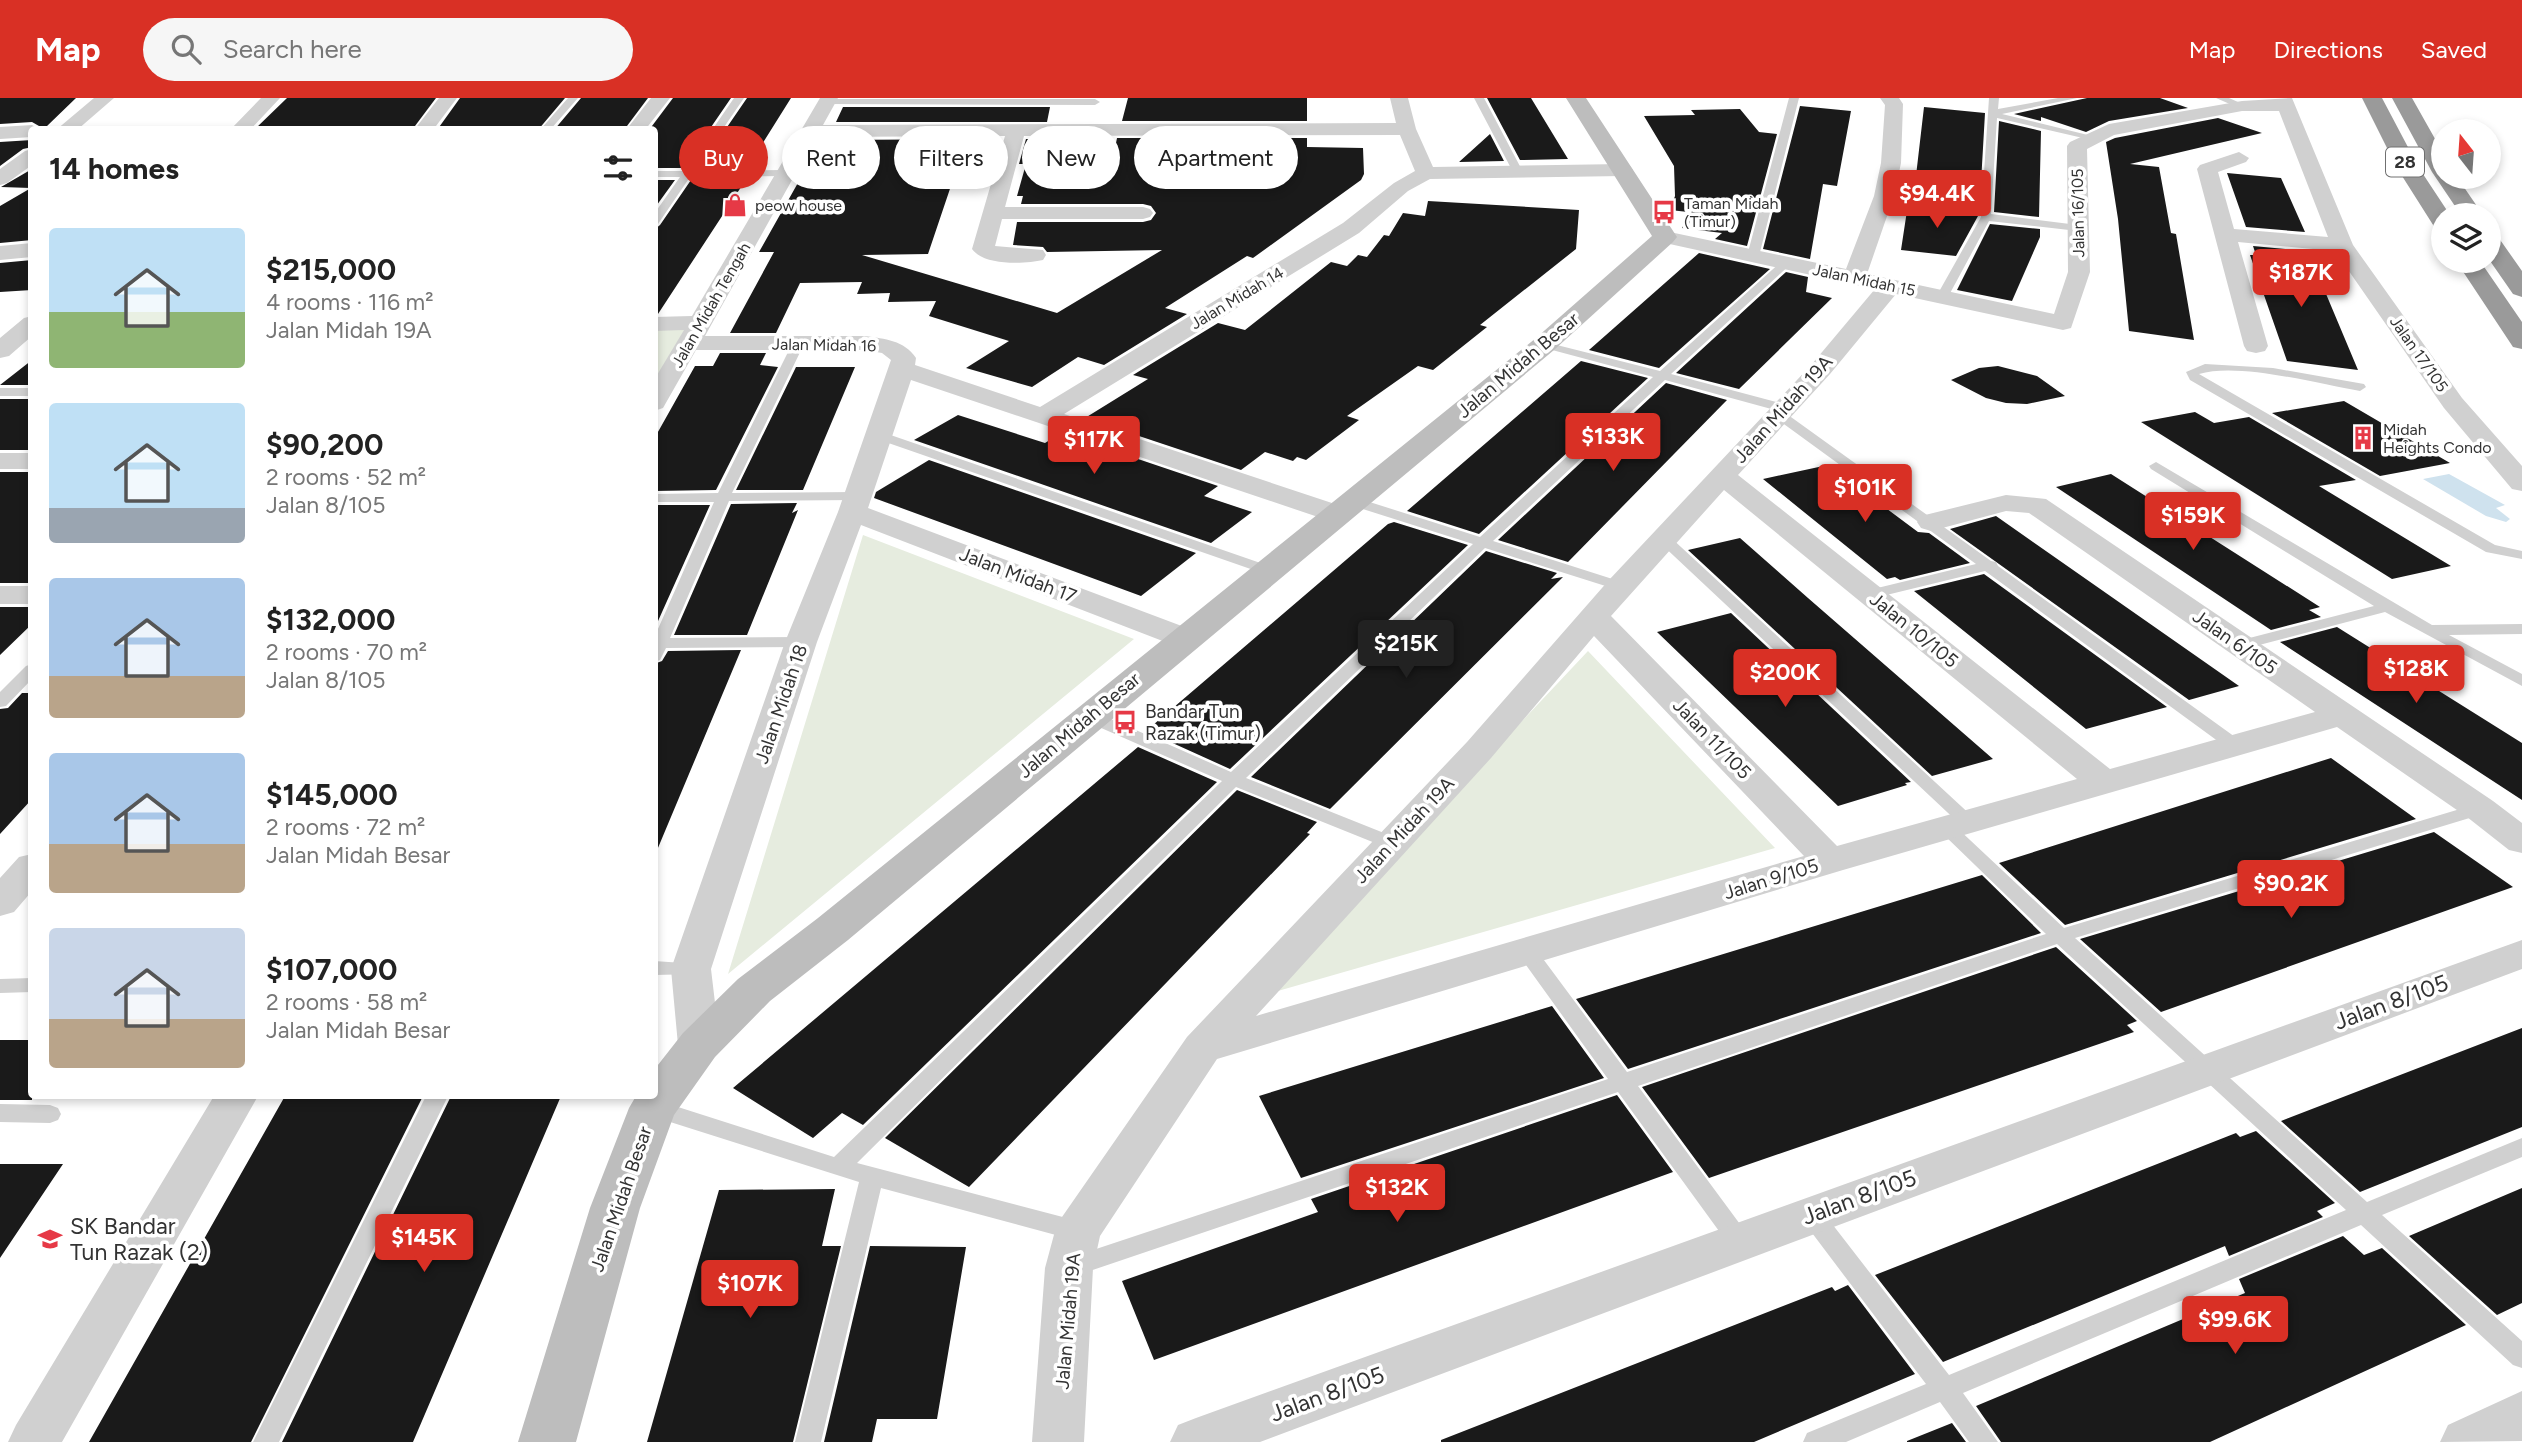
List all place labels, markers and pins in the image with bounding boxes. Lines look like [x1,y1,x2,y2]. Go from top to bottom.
pin: $94.4K [1880,170,1994,230]
shop icon: peow house [721,191,749,219]
place label: Taman Midah (Timur) [1684,194,1778,231]
place label: peow house [755,196,842,215]
bus stop icon: Taman Midah (Timur) [1650,198,1678,226]
pin: $187K [2252,250,2350,309]
pin: $133K [1564,414,1662,473]
pin: $117K [1045,416,1143,476]
place label: Midah Heights Condo [2383,420,2492,457]
building icon: Midah Heights Condo [2349,424,2377,452]
pin: $101K [1816,464,1914,524]
pin: $159K [2144,492,2242,552]
pin: $215K [1357,620,1455,680]
pin: $128K [2367,646,2465,705]
pin: $200K [1736,650,1834,709]
place label: Bandar Tun Razak (Timur) [1145,700,1261,745]
bus stop icon: Bandar Tun Razak (Timur) [1111,708,1139,736]
pin: $90.2K [2234,860,2348,920]
pin: $132K [1348,1164,1446,1224]
place label: SK Bandar Tun Razak (2) [70,1212,208,1266]
pin: $145K [375,1214,473,1274]
school or university icon: SK Bandar Tun Razak (2) [36,1225,64,1253]
pin: $107K [701,1260,799,1320]
pin: $99.6K [2178,1296,2292,1356]

